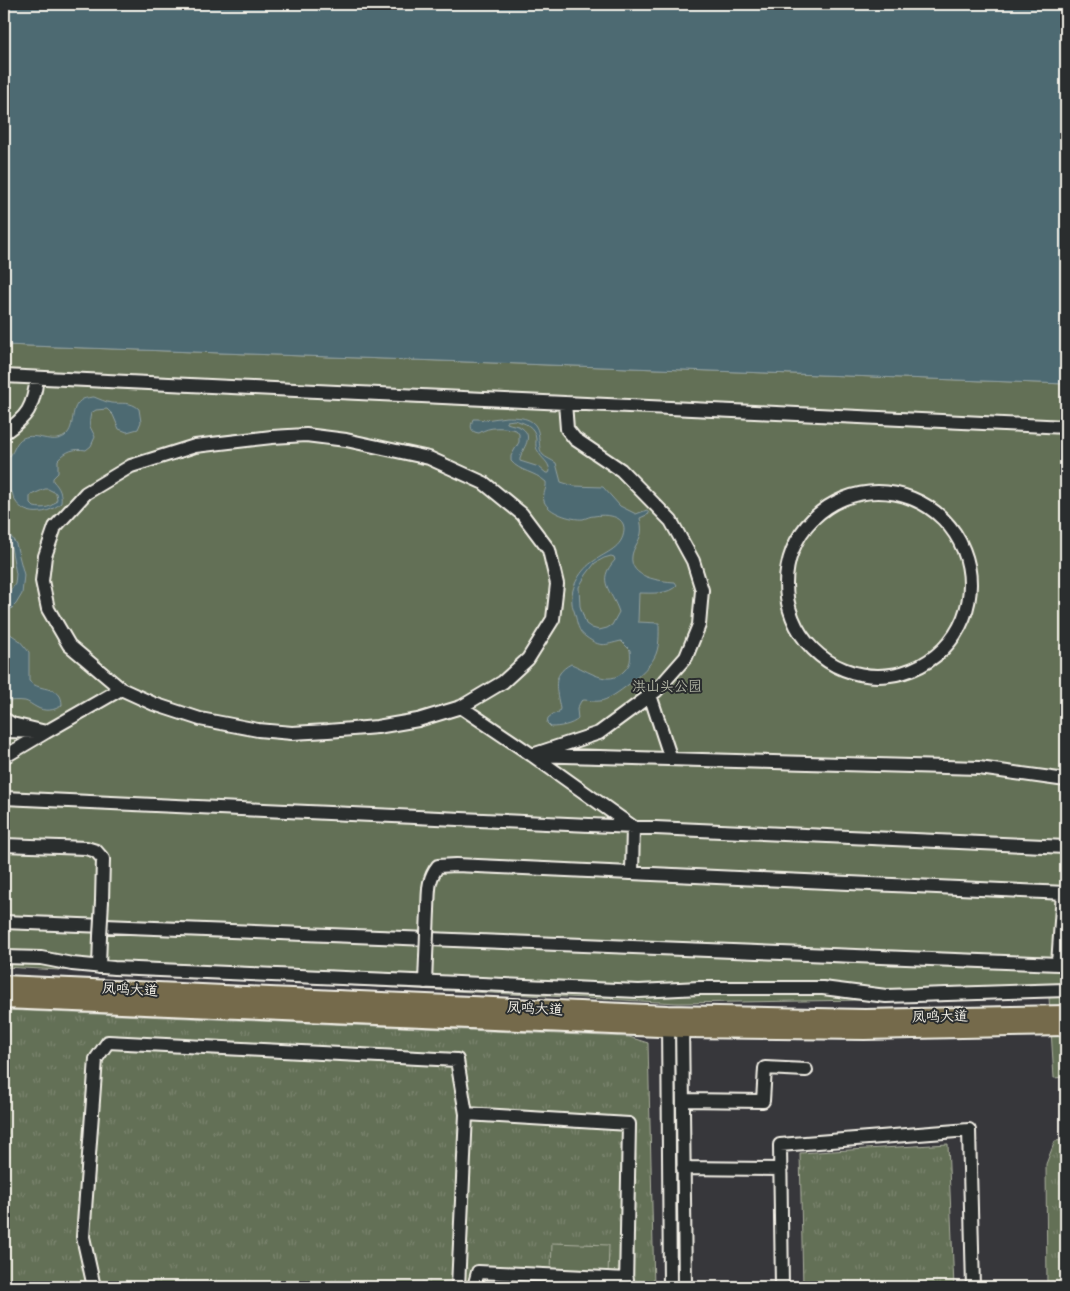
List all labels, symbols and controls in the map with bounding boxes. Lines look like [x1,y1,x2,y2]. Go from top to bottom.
park label: 洪山头公园 [632,676,702,695]
street label: 凤鸣大道 [102,978,158,999]
street label: 凤鸣大道 [507,997,563,1018]
street label: 凤鸣大道 [912,1006,968,1025]

